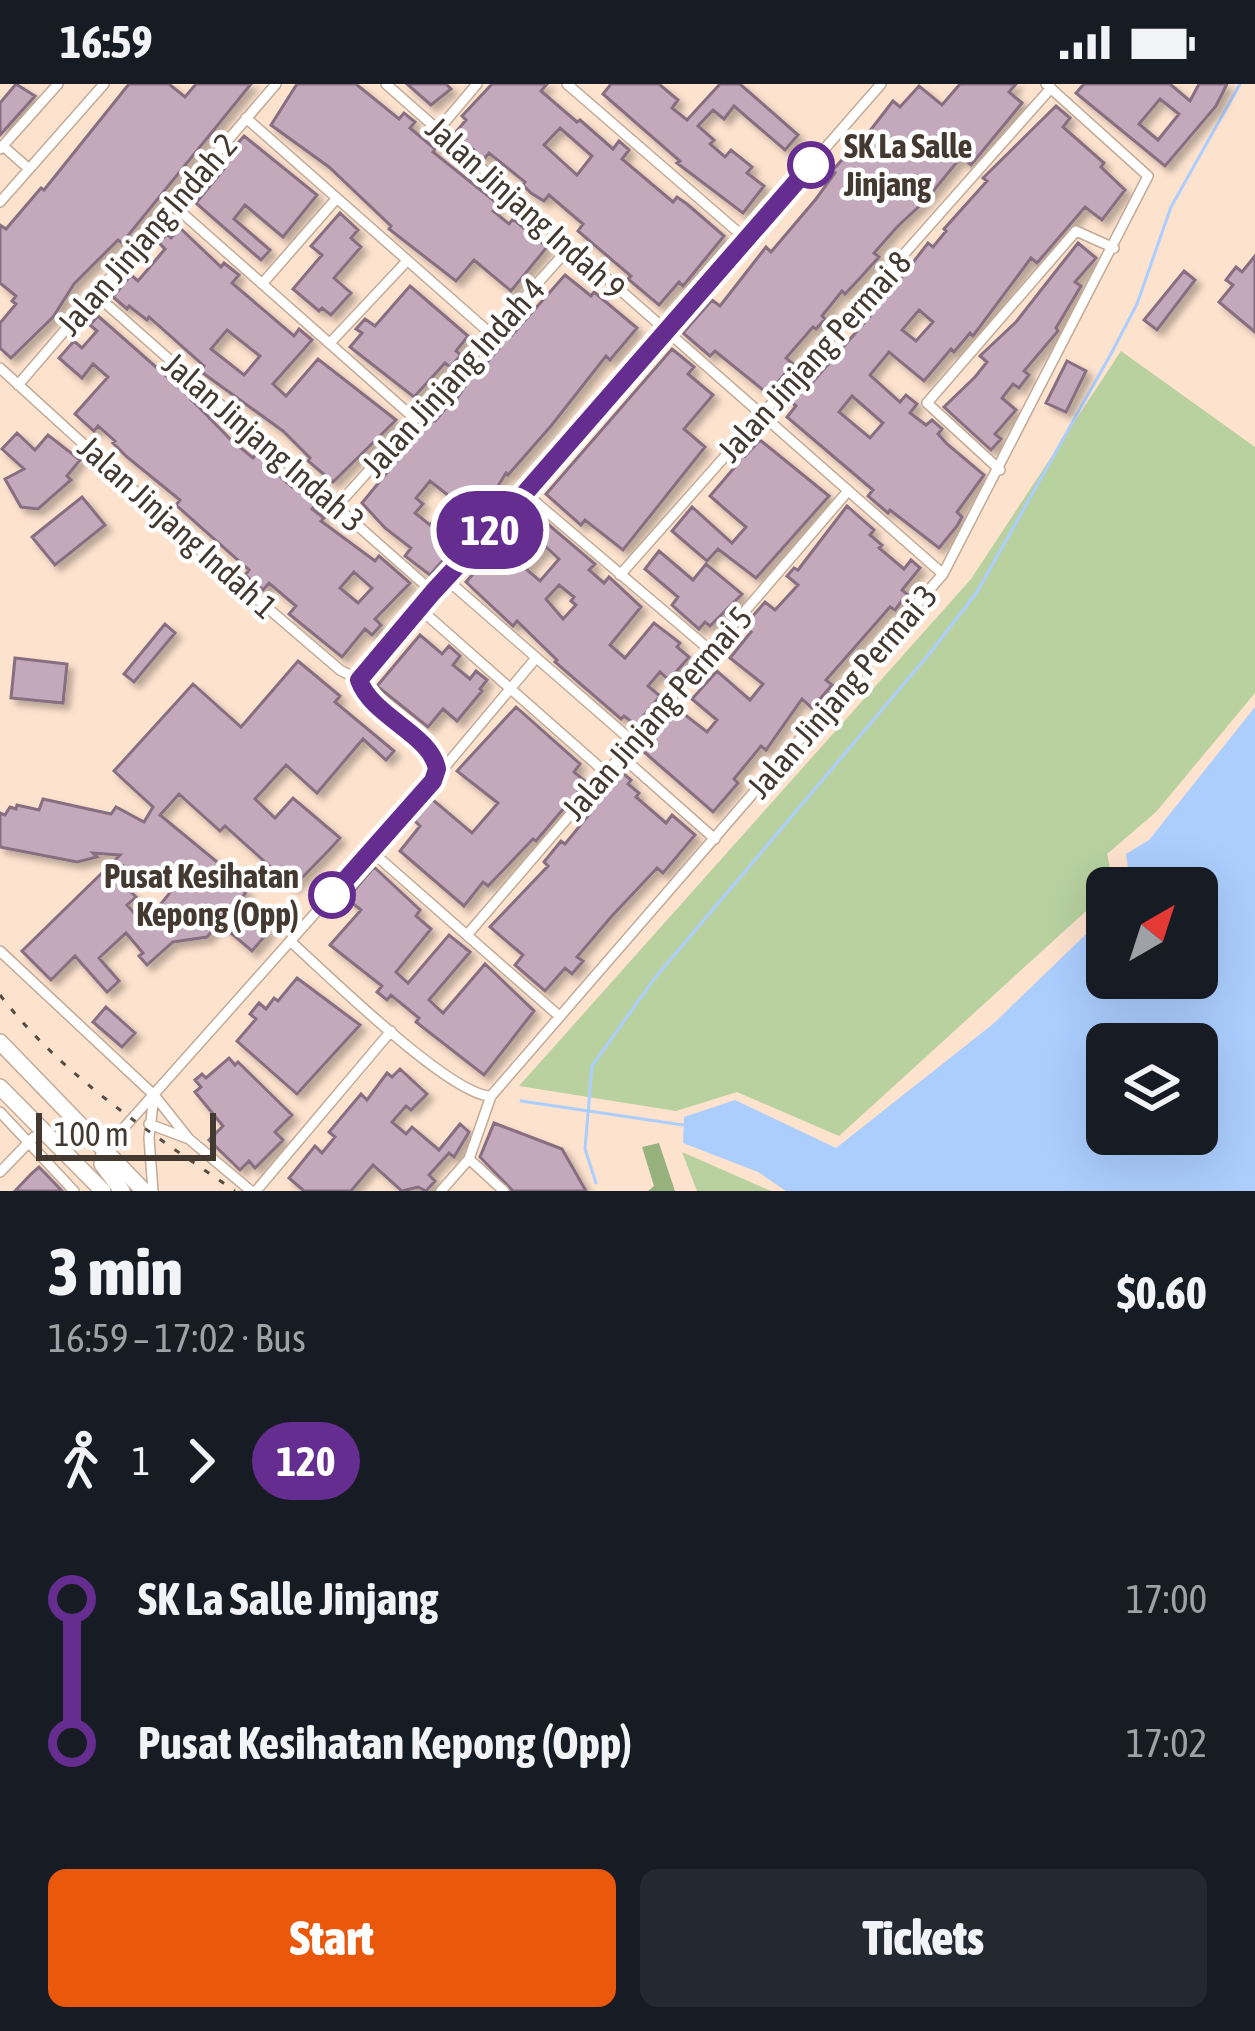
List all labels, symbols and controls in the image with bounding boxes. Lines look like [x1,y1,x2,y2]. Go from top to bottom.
text: 16:59 [60,16,153,68]
street label: Jalan Jinjang Indah 9 [419,109,633,307]
street label: Jalan Jinjang Indah 2 [49,126,245,342]
place label: SK La Salle Jinjang [843,127,973,203]
marker: SK La Salle Jinjang [789,143,833,187]
street label: Jalan Jinjang Permai 8 [710,243,918,469]
street label: Jalan Jinjang Indah 4 [354,270,552,484]
street label: Jalan Jinjang Indah 3 [156,344,372,540]
street label: Jalan Jinjang Indah 1 [71,428,285,626]
line badge: 120 [421,491,559,569]
text: 120 [460,506,520,554]
street label: Jalan Jinjang Permai 3 [739,577,945,805]
street label: Jalan Jinjang Permai 5 [554,599,760,827]
place label: Pusat Kesihatan Kepong (Opp) [104,857,299,933]
north arrow [1086,867,1218,999]
map controls [1086,867,1218,1155]
marker: Pusat Kesihatan Kepong (Opp) [310,873,354,917]
button: layers [1086,1023,1218,1155]
scale bar [36,1107,216,1160]
text: 100 m [54,1115,129,1153]
text: 3 min [48,1233,183,1309]
text: $0.60 [1117,1267,1207,1319]
text: 16:59 – 17:02 · Bus [48,1316,306,1360]
icon: walk [48,1428,114,1494]
icon: forward [168,1428,234,1494]
text: 120 [276,1437,336,1485]
text: 1 [132,1439,150,1483]
text: SK La Salle Jinjang [138,1573,438,1625]
text: 17:00 [1126,1577,1207,1621]
text: Pusat Kesihatan Kepong (Opp) [138,1717,632,1769]
text: 17:02 [1126,1721,1207,1765]
button: Start [48,1869,616,2007]
button: Tickets [640,1869,1207,2007]

